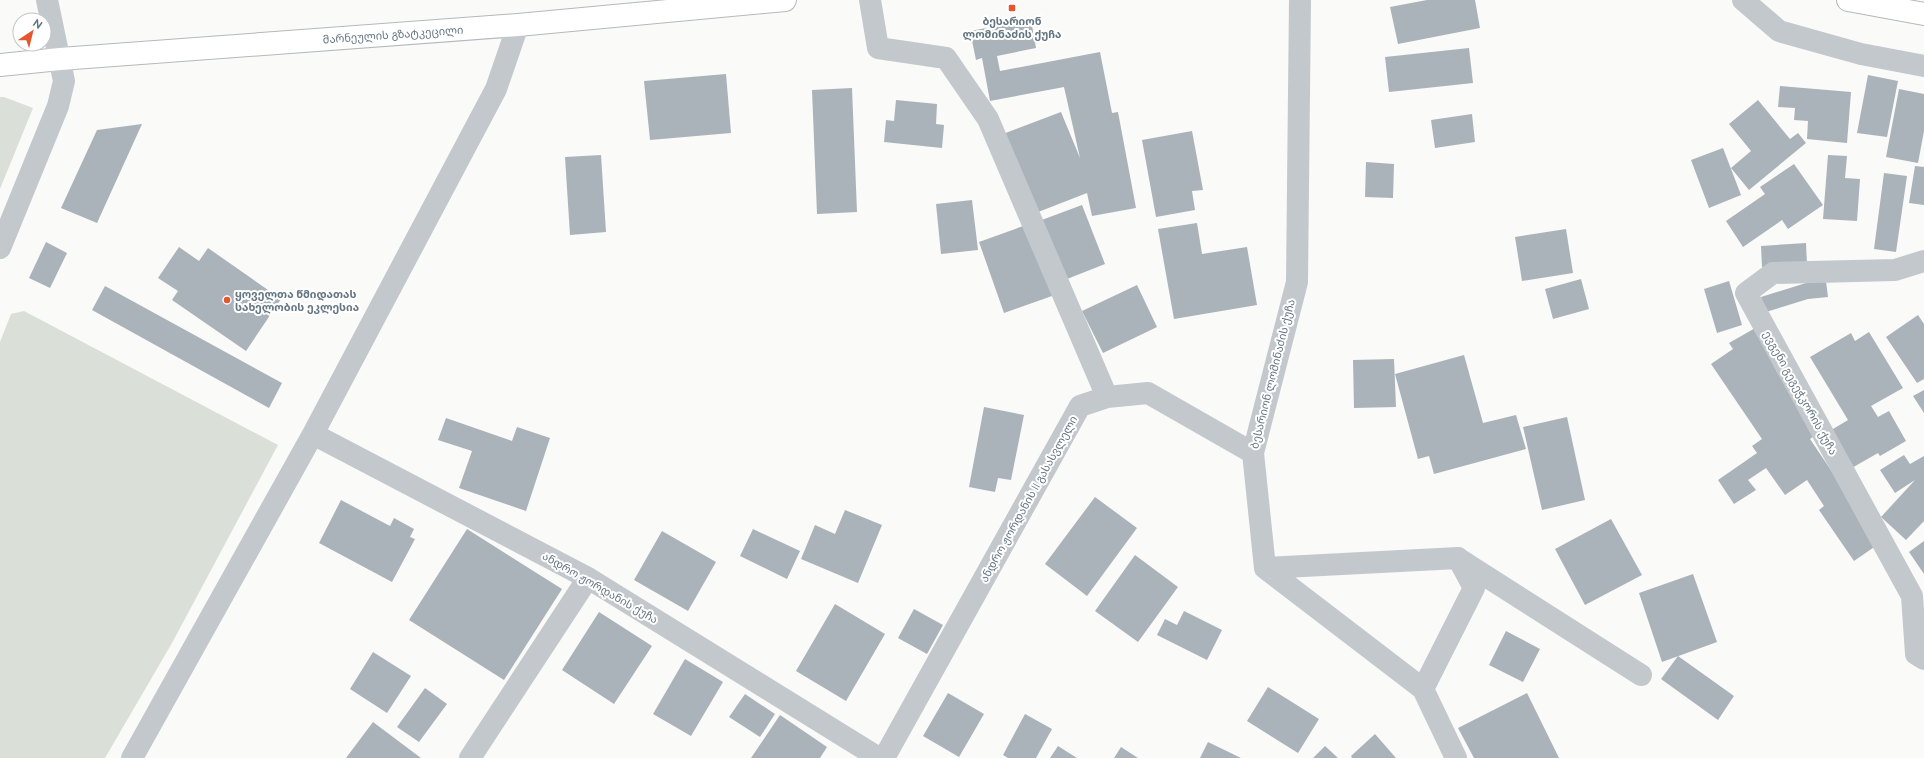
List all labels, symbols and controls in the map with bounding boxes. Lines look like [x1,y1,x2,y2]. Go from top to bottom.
marker: ბესარიონ ლომინაძის ქუჩა [1007,3,1017,13]
north arrow [12,12,52,52]
place label: ბესარიონ ლომინაძის ქუჩა [963,15,1061,41]
text: N [30,16,45,32]
street label: მარნეულის გზატკეცილი [322,24,464,46]
place label: ყოველთა წმიდათას სახელობის ეკლესია [235,288,359,314]
marker: ყოველთა წმიდათას სახელობის ეკლესია [222,295,232,305]
street label: ბესარიონ ლომინაძის ქუჩა [1248,298,1298,450]
street label: ევგენი გეგეჭკორის ქუჩა [1760,329,1840,457]
street label: ანდრო ჟორდანის II გასასვლელი [978,414,1080,584]
street label: ანდრო ჟორდანის ქუჩა [540,550,660,626]

